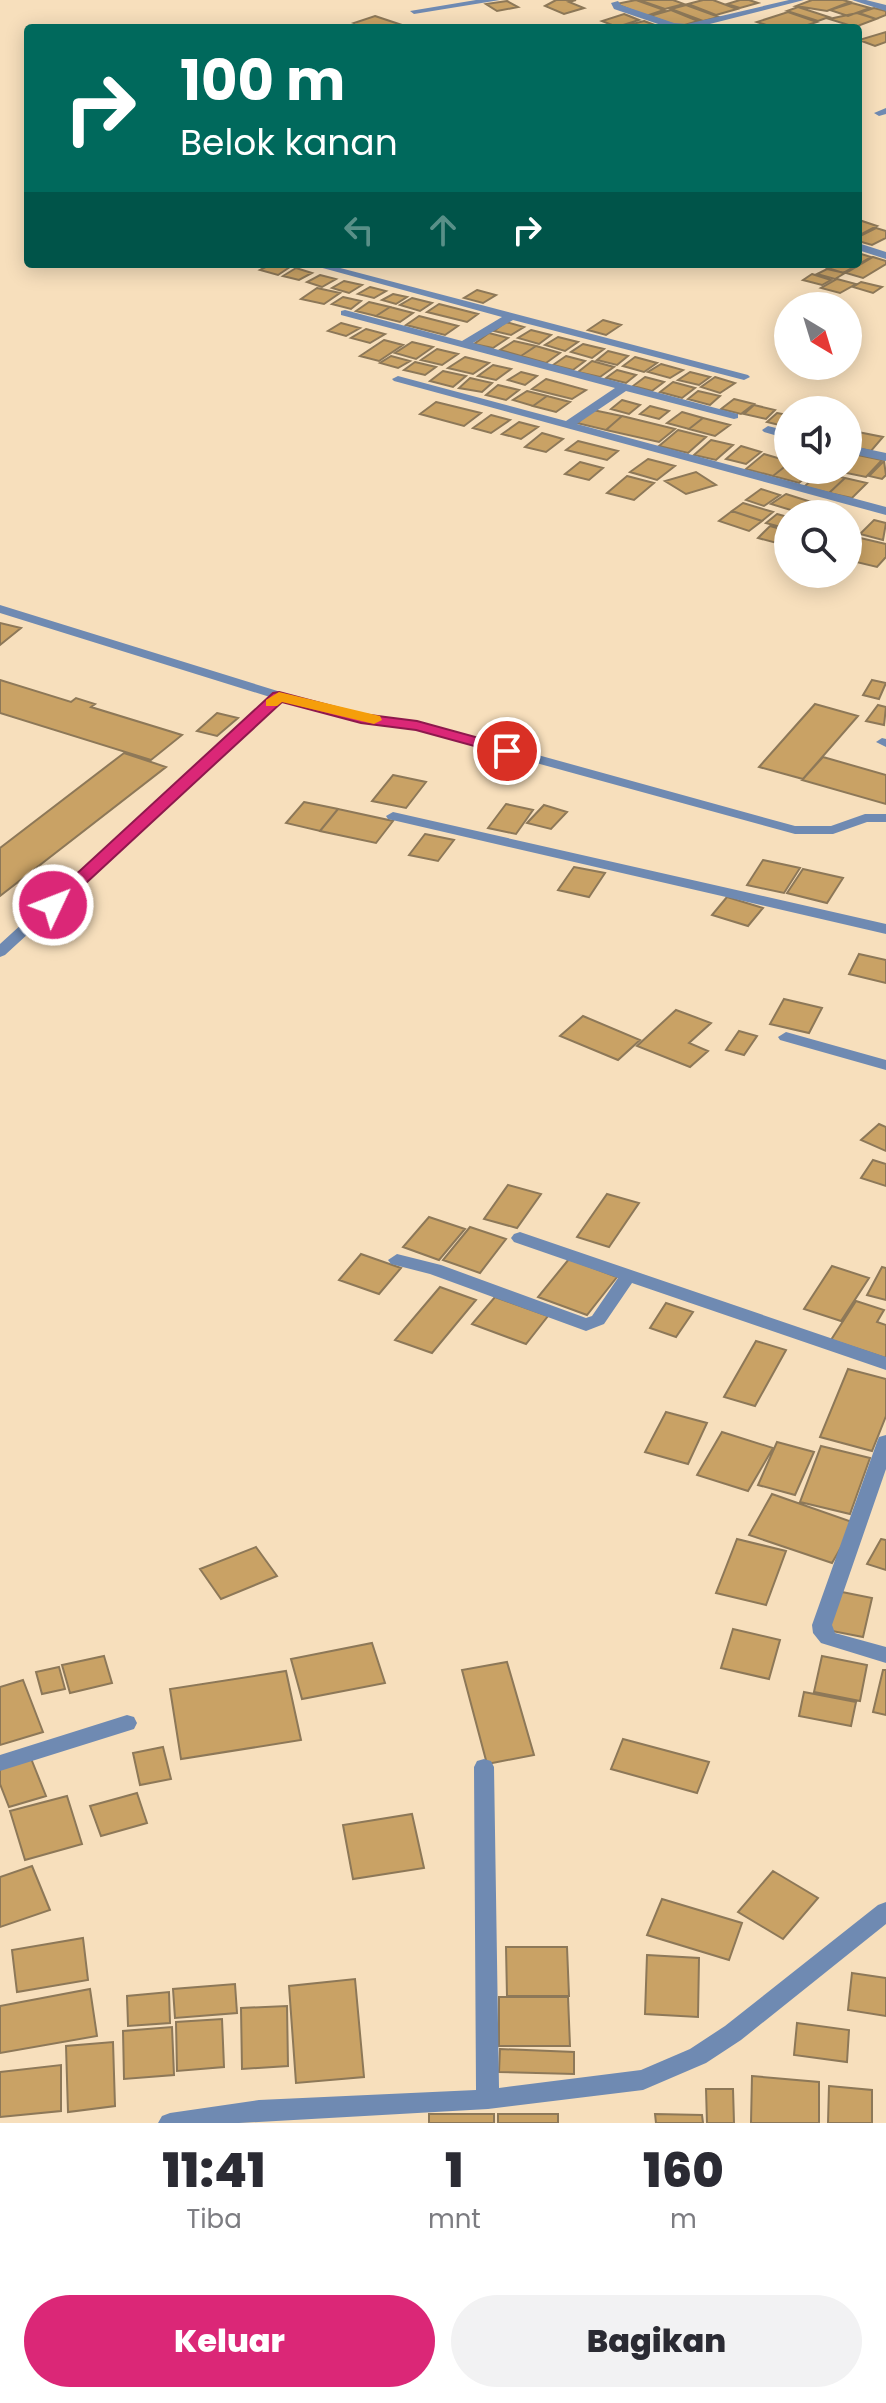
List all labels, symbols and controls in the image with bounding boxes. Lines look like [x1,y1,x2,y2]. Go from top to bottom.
text: 100 m [180,41,345,120]
icon: right [48,56,152,160]
text: Belok kanan [180,117,398,168]
icon: left [337,208,381,252]
icon: ahead [421,208,465,252]
icon: right [505,208,549,252]
north arrow [774,292,862,380]
map controls [774,292,862,588]
button: sound [774,396,862,484]
button: search [774,500,862,588]
pin [473,717,541,785]
icon: arrive [485,729,529,773]
position arrow [11,863,95,947]
text: 11:41 [162,2137,266,2204]
text: 1 [445,2137,464,2204]
text: 160 [643,2137,724,2204]
text: Tiba [186,2201,242,2237]
text: mnt [428,2201,481,2237]
text: m [670,2201,697,2237]
button: Keluar [24,2295,435,2387]
button: Bagikan [451,2295,862,2387]

